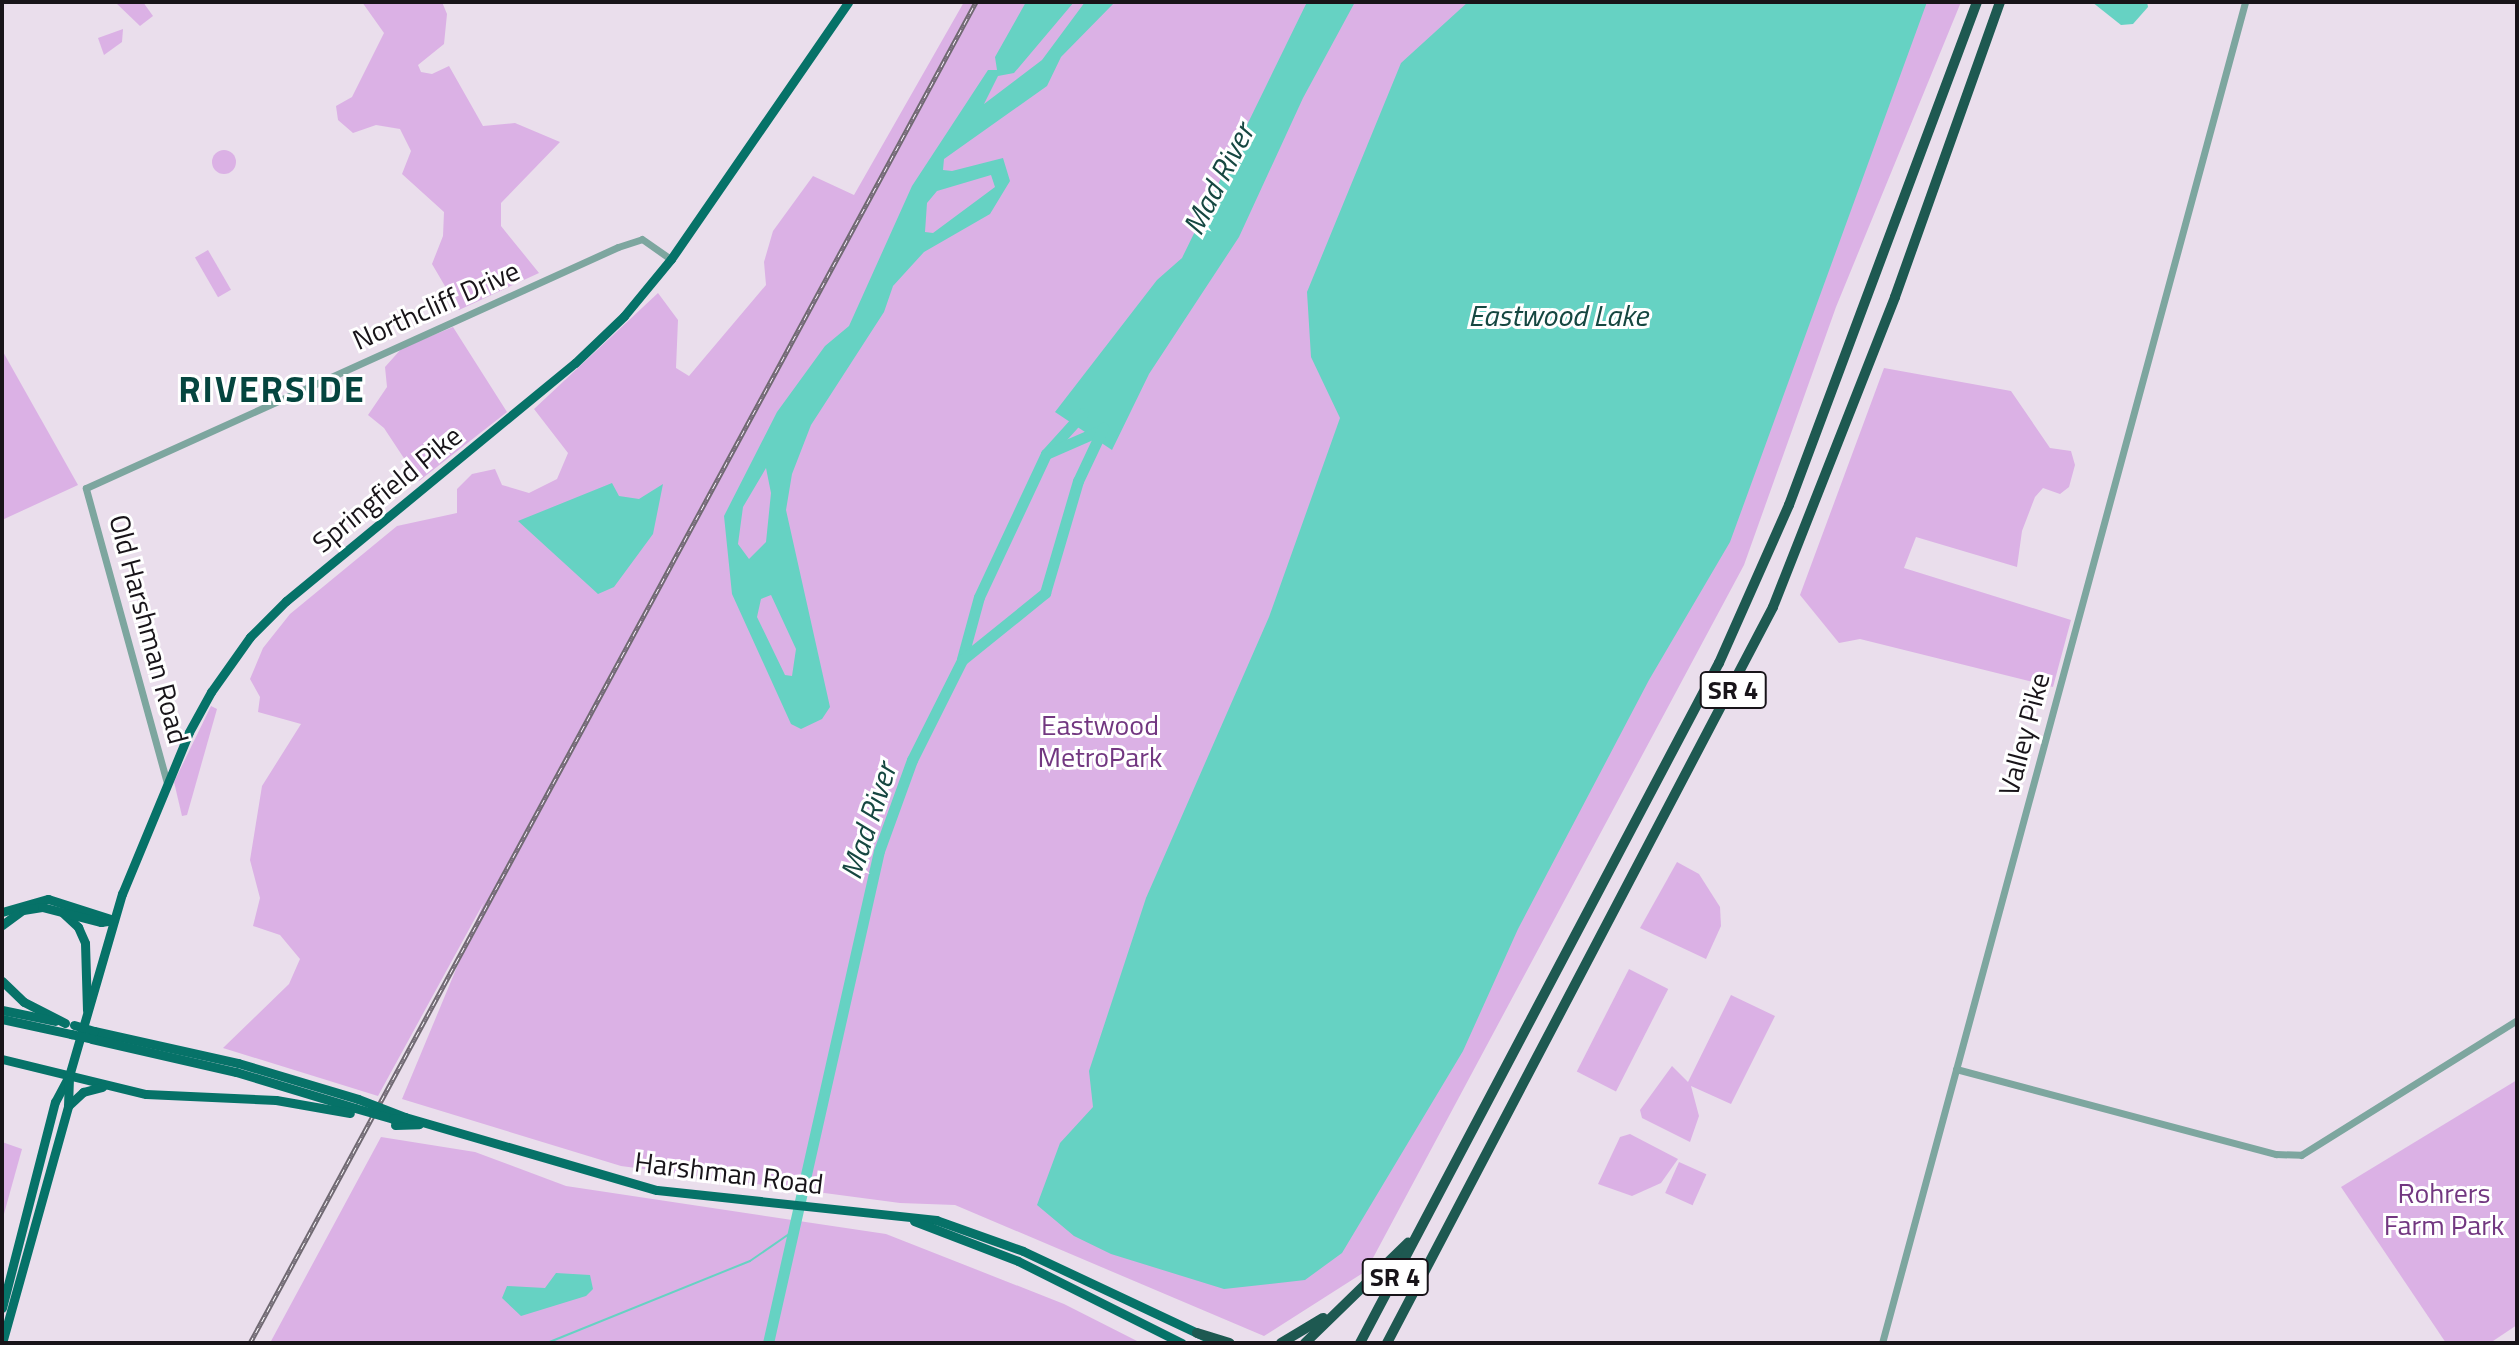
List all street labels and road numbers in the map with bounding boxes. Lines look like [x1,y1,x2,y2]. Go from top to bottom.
street label: Northcliff Drive [347,253,525,357]
street label: Springfield Pike [306,419,468,559]
street label: Old Harshman Road [102,511,196,747]
road number: SR 4 [1699,668,1767,712]
street label: Valley Pike [1991,669,2057,799]
street label: Harshman Road [633,1145,825,1201]
road number: SR 4 [1361,1255,1429,1299]

